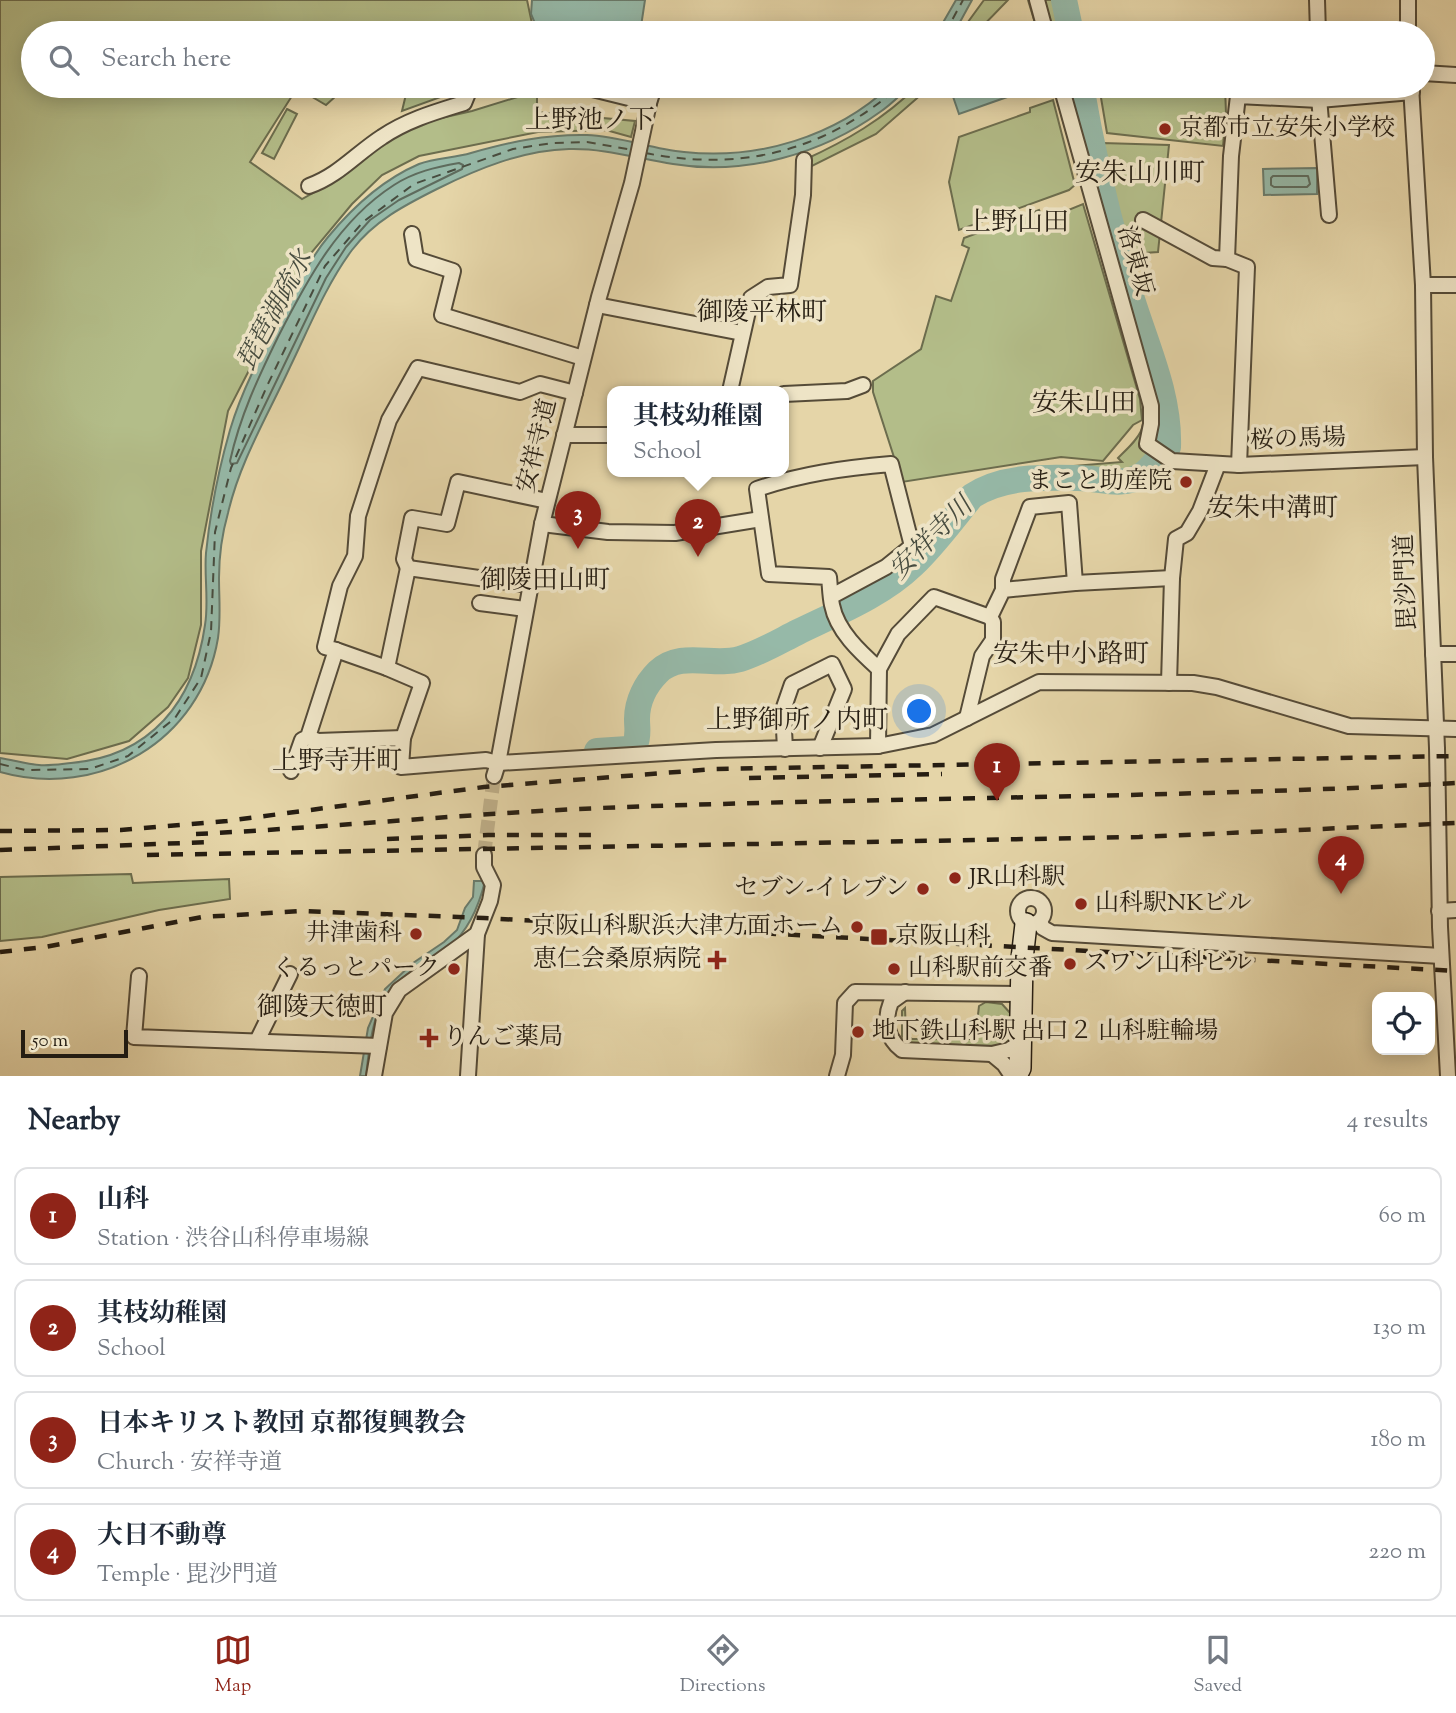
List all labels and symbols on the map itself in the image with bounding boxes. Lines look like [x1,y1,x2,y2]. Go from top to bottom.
district label: 上野池ノ下 [525,103,655,140]
place label: 京都市立安朱小学校 [1179,112,1395,146]
marker: 京都市立安朱小学校 [1157,121,1173,137]
district label: 安朱山川町 [1075,156,1205,193]
district label: 上野山田 [965,205,1069,242]
street label: 洛東坂 [1108,222,1160,300]
water label: 琵琶湖疏水 [229,242,324,377]
district label: 御陵平林町 [697,295,827,332]
district label: 安朱山田 [1032,386,1136,423]
street label: 安祥寺道 [510,395,566,497]
street label: 桜の馬場 [1249,421,1347,459]
place label: まこと助産院 [1028,465,1172,499]
marker: まこと助産院 [1178,474,1194,490]
water label: 安祥寺川 [882,487,984,589]
pin: 3 [555,491,601,549]
district label: 安朱中溝町 [1208,491,1338,528]
pin: 2 [675,499,721,557]
street label: 毘沙門道 [1388,533,1426,631]
district label: 御陵田山町 [480,563,610,600]
district label: 安朱中小路町 [993,637,1149,674]
your location [902,694,936,728]
district label: 上野御所ノ内町 [706,703,888,740]
pin: 1 [974,743,1020,801]
district label: 上野寺井町 [272,744,402,781]
pin: 4 [1318,836,1364,894]
place label: JR山科駅 [967,861,1065,895]
marker: JR山科駅 [947,870,963,886]
place label: セブン-イレブン [735,872,909,906]
marker: セブン-イレブン [915,881,931,897]
place label: 山科駅NKビル [1095,887,1252,921]
marker: 山科駅NKビル [1073,896,1089,912]
place label: 京阪山科駅浜大津方面ホーム [531,910,843,944]
place label: 井津歯科 [306,917,402,951]
marker: 京阪山科駅浜大津方面ホーム [849,919,865,935]
place label: 京阪山科 [895,920,991,954]
marker: 井津歯科 [408,926,424,942]
marker: 京阪山科 [869,927,889,947]
place label: 恵仁会桑原病院 [533,943,701,977]
place label: スワン山科ビル [1084,947,1252,981]
marker: 恵仁会桑原病院 [707,950,727,970]
place label: くるっとパーク [272,952,440,986]
place label: 山科駅前交番 [908,952,1052,986]
marker: スワン山科ビル [1062,956,1078,972]
marker: くるっとパーク [446,961,462,977]
marker: 山科駅前交番 [886,961,902,977]
district label: 御陵天徳町 [257,990,387,1027]
place label: 地下鉄山科駅 出口２ 山科駐輪場 [872,1015,1218,1049]
place label: りんご薬局 [443,1021,563,1055]
marker: 地下鉄山科駅 出口２ 山科駐輪場 [850,1024,866,1040]
scale bar [21,1027,128,1059]
marker: りんご薬局 [421,1030,437,1046]

